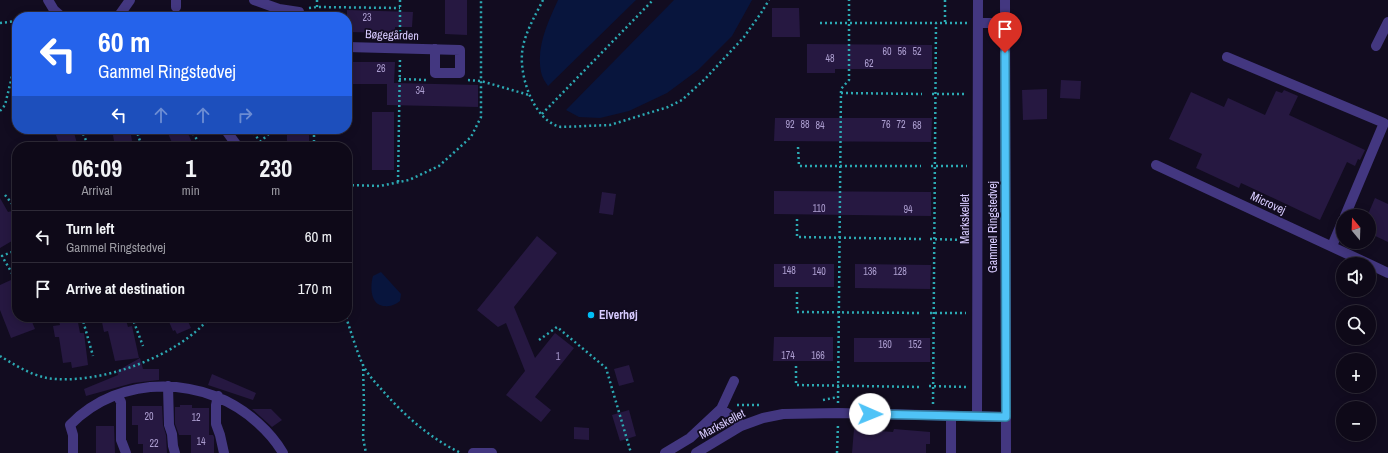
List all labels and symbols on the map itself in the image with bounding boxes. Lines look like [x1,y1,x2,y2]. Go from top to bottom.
house number: 23 [362,11,372,24]
pin [988,12,1022,53]
street label: Bøgegården [365,26,419,44]
house number: 60 [882,45,892,58]
house number: 56 [897,45,907,58]
house number: 52 [912,45,922,58]
house number: 48 [825,52,835,65]
house number: 62 [864,57,874,70]
house number: 26 [376,62,386,75]
house number: 34 [415,84,425,97]
house number: 92 [785,118,795,131]
house number: 88 [800,118,810,131]
house number: 76 [881,118,891,131]
house number: 72 [896,118,906,131]
house number: 84 [815,119,825,132]
house number: 68 [912,119,922,132]
street label: Gammel Ringstedvej [985,181,1001,273]
street label: Microvej [1248,188,1288,218]
street label: Markskellet [957,194,973,244]
house number: 110 [812,202,826,215]
house number: 94 [903,203,913,216]
north arrow [1336,209,1376,249]
house number: 148 [782,264,796,277]
house number: 140 [812,265,826,278]
house number: 136 [863,265,877,278]
house number: 128 [893,265,907,278]
place label: Elverhøj [599,307,638,323]
marker: Elverhøj [586,310,596,320]
house number: 160 [878,338,892,351]
house number: 152 [908,338,922,351]
house number: 174 [781,349,795,362]
house number: 166 [811,349,825,362]
house number: 1 [556,350,561,363]
position arrow [849,393,891,435]
street label: Markskellet [696,405,748,443]
house number: 20 [144,410,154,423]
house number: 12 [191,411,201,424]
house number: 14 [196,435,206,448]
house number: 22 [149,437,159,450]

